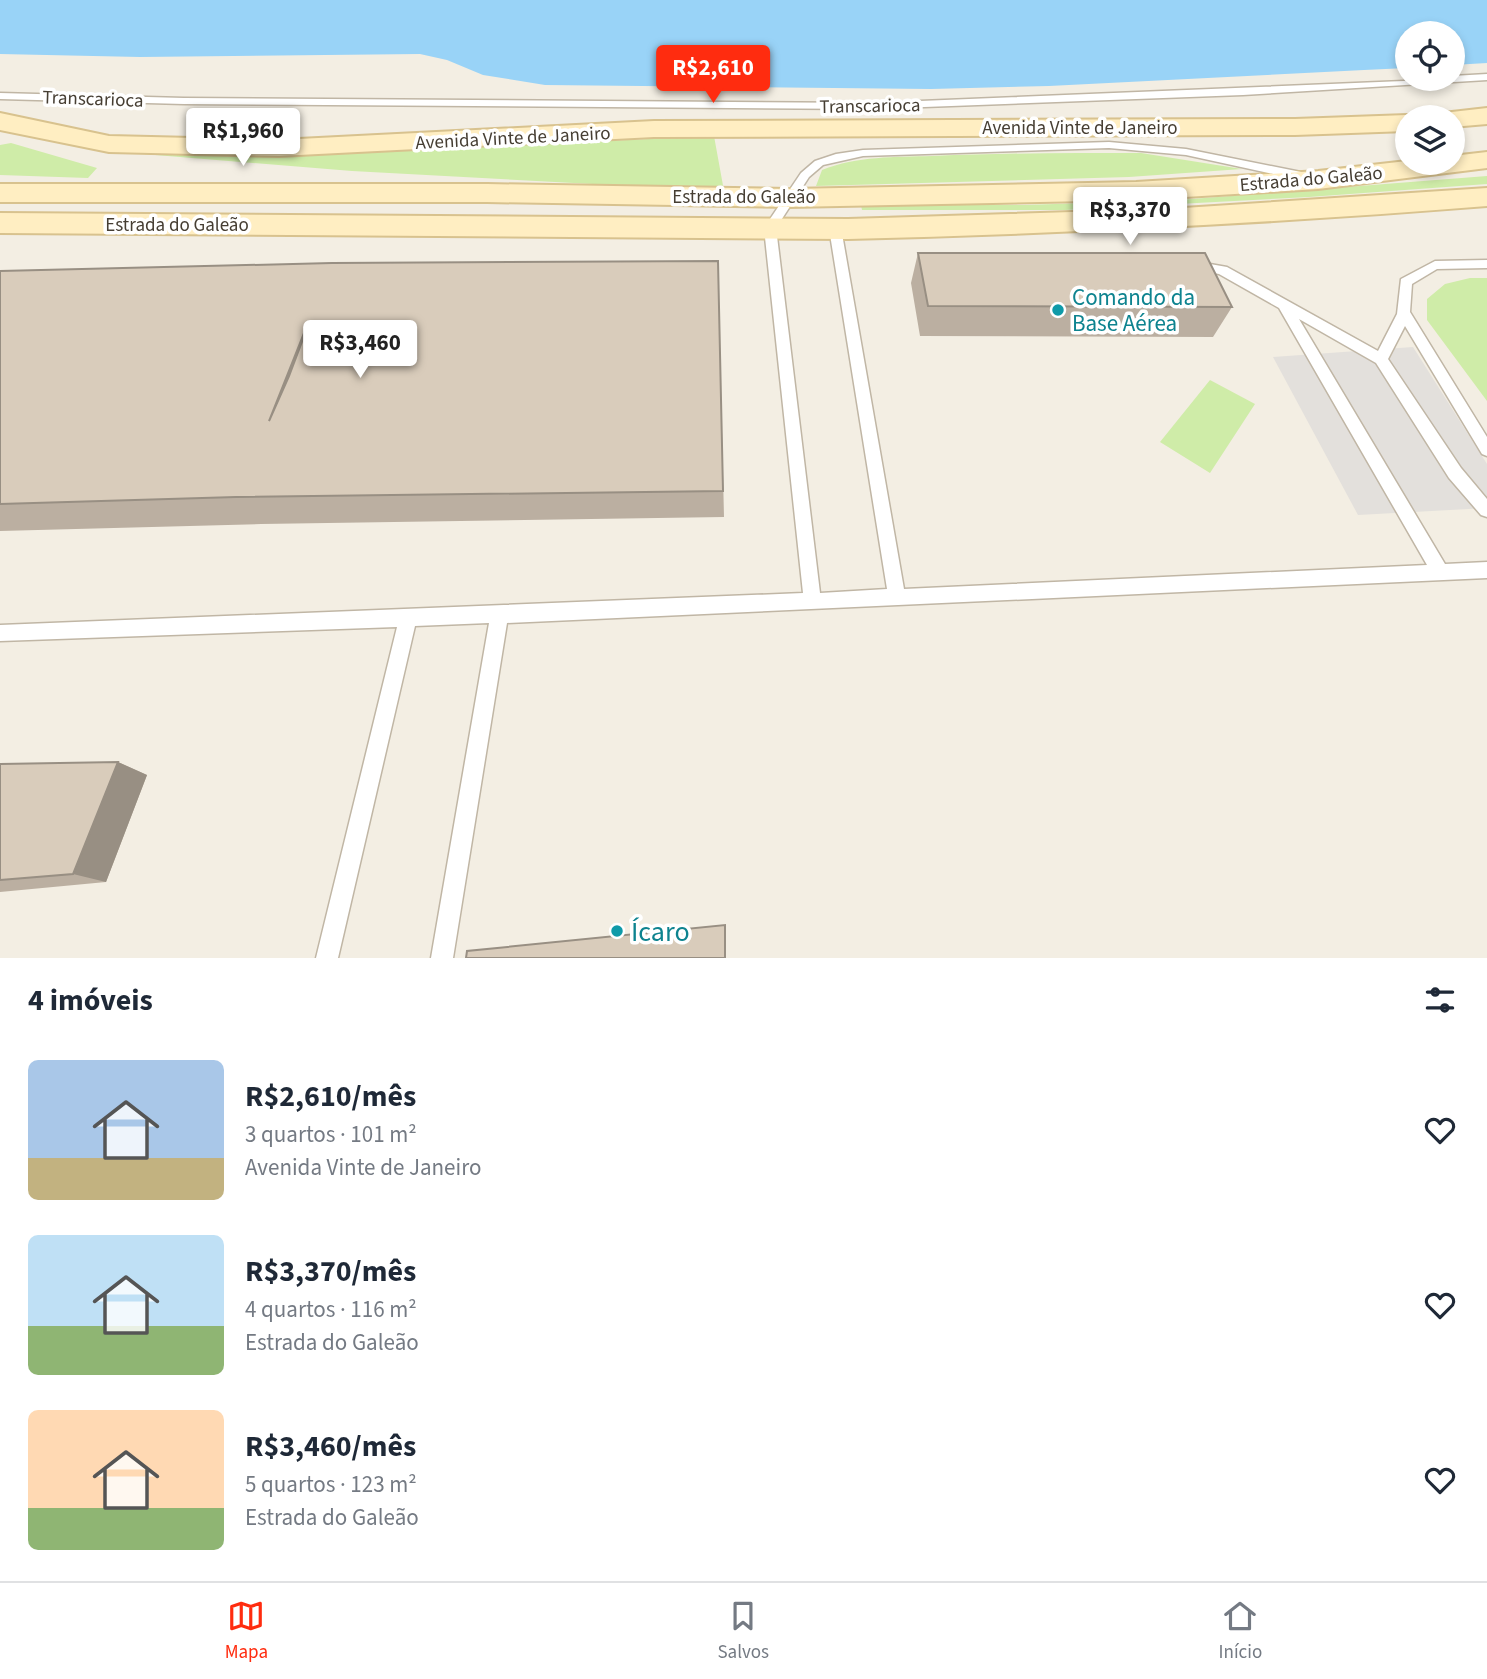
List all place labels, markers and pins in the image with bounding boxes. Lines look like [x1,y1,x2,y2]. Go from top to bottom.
pin: R$2,610 [648,46,778,105]
pin: R$1,960 [178,108,308,168]
pin: R$3,370 [1065,188,1195,247]
place label: Comando da Base Aérea [1072,281,1195,340]
marker: Comando da Base Aérea [1050,302,1066,318]
pin: R$3,460 [295,320,425,380]
place label: Ícaro [631,912,690,952]
marker: Ícaro [609,923,625,939]

